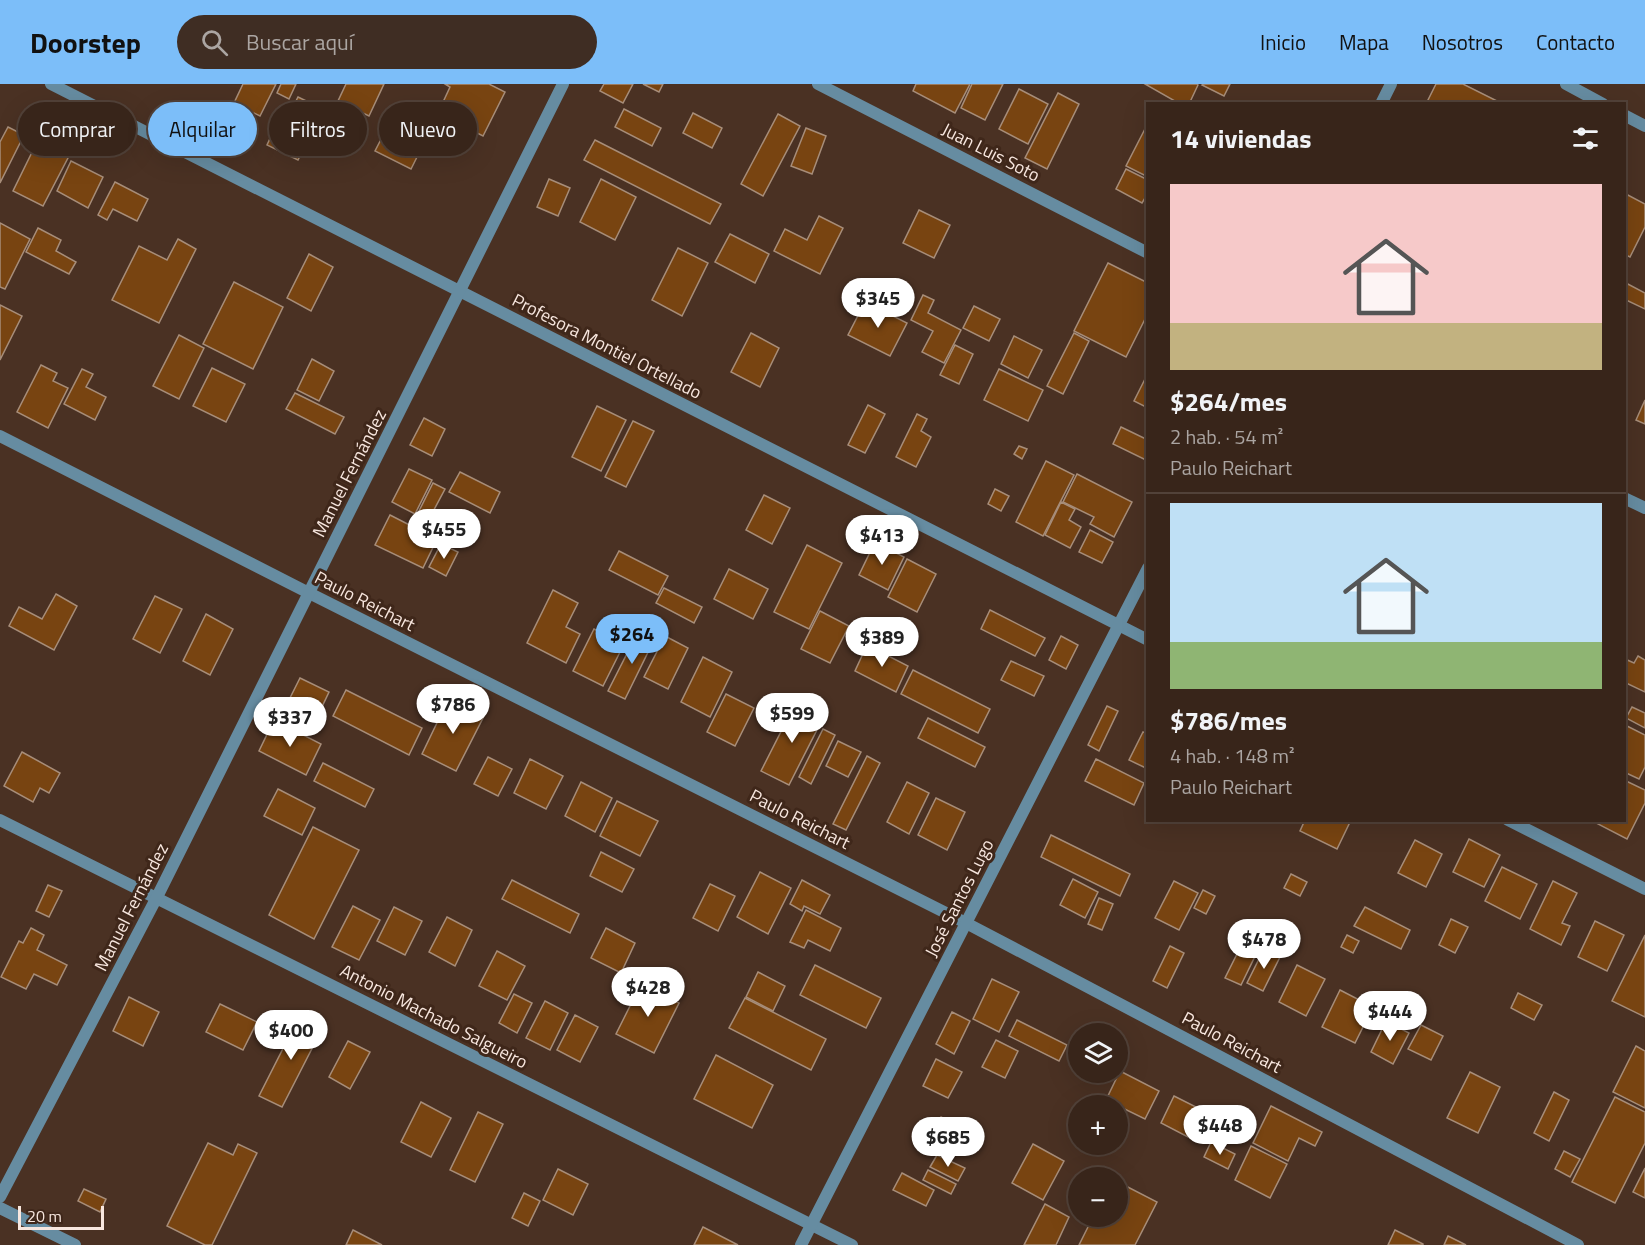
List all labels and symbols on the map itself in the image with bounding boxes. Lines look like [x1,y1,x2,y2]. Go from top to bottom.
street label: Juan Luis Soto [937,116,1045,188]
pin: $345 [842,278,914,329]
street label: Profesora Montiel Ortellado [507,286,707,406]
street label: Manuel Fernández [305,404,393,542]
pin: $455 [408,509,480,560]
pin: $413 [846,515,918,566]
street label: Paulo Reichart [310,564,421,638]
pin: $264 [596,614,668,665]
pin: $389 [846,617,918,668]
pin: $786 [417,684,489,735]
pin: $599 [756,693,828,744]
pin: $337 [254,697,326,748]
street label: Paulo Reichart [745,782,856,856]
street label: José Santos Lugo [918,834,1000,962]
street label: Manuel Fernández [87,838,175,976]
pin: $478 [1228,919,1300,970]
street label: Antonio Machado Salgueiro [336,957,532,1075]
pin: $428 [612,967,684,1018]
pin: $444 [1354,991,1426,1042]
street label: Paulo Reichart [1177,1004,1287,1080]
pin: $400 [255,1010,327,1061]
pin: $448 [1184,1105,1256,1156]
pin: $685 [912,1117,984,1168]
scale bar [18,1203,104,1230]

